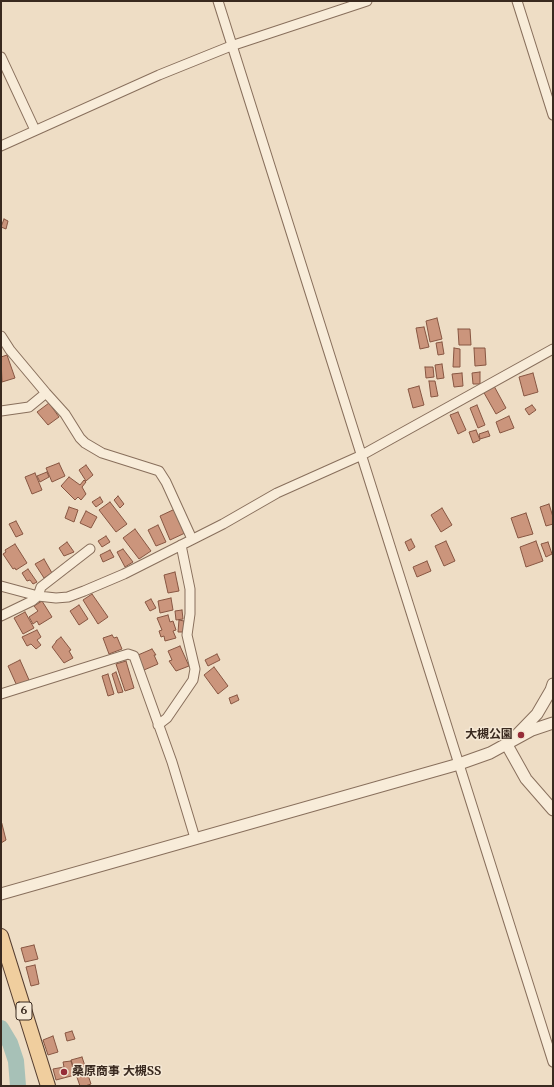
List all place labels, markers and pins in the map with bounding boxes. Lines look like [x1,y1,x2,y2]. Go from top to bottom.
place label: 大槻公園 [465,728,513,742]
marker: 大槻公園 [516,730,526,740]
place label: 桑原商事 大槻SS [72,1065,161,1079]
marker: 桑原商事 大槻SS [59,1067,69,1077]

